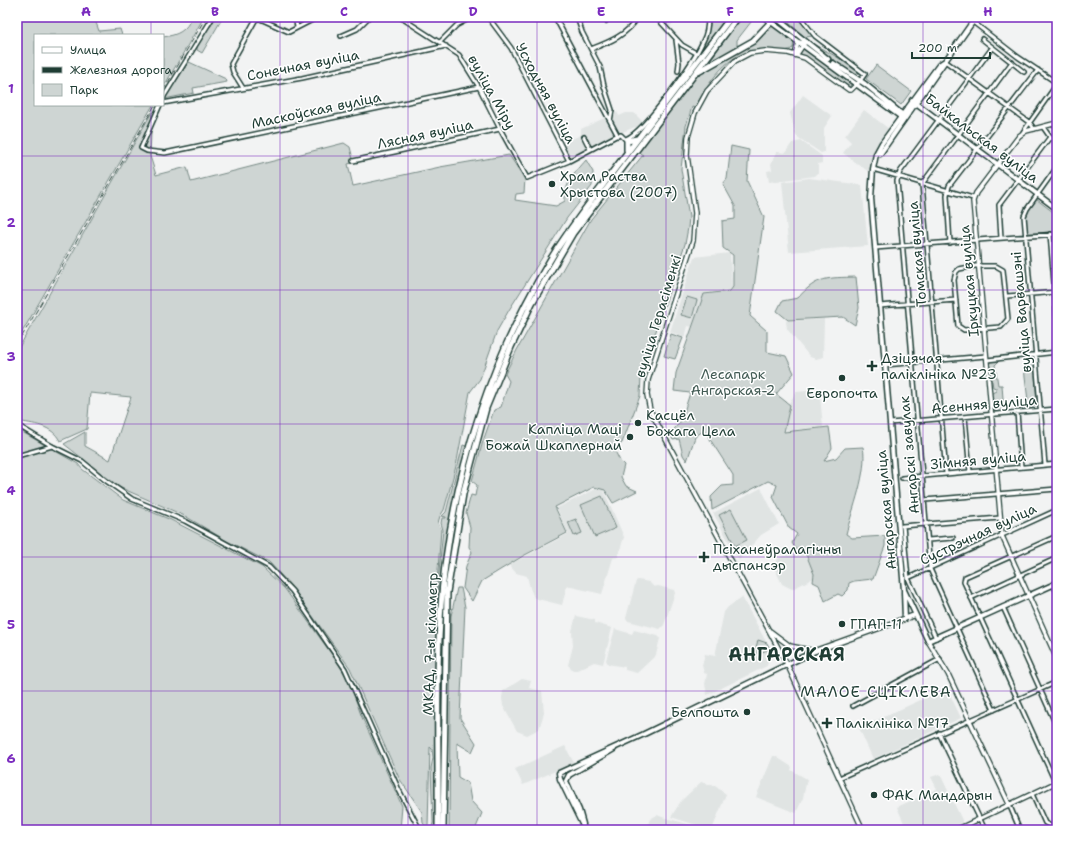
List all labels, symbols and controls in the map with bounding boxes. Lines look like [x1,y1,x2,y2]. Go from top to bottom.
text: A [81,3,91,20]
text: B [211,3,219,20]
text: C [340,3,348,20]
text: D [468,3,478,20]
text: E [597,3,606,20]
text: F [726,3,734,20]
text: G [854,3,865,20]
text: H [983,3,993,20]
legend [34,34,164,106]
scale bar [912,34,990,60]
street label: Усходняя вуліца [512,39,580,147]
text: 200 m [918,40,957,56]
text: Улица [70,42,107,58]
street label: Сонечная вуліца [245,45,361,85]
street label: вуліца Міру [464,52,520,132]
text: Железная дорога [70,62,173,78]
text: 1 [8,80,14,97]
text: Парк [70,82,99,98]
street label: Маскоўская вуліца [250,87,383,133]
street label: Байкальская вуліца [922,89,1043,187]
street label: Лясная вуліца [375,115,475,153]
place label: Храм Раства Хрыстова (2007) [560,167,677,201]
marker: Храм Раства Хрыстова (2007) [547,179,557,189]
street label: Томская вуліца [903,200,931,308]
text: 2 [6,214,16,231]
street label: Іркуцкая вуліца [955,224,983,338]
street label: вуліца Варвашэні [1007,251,1035,373]
street label: вуліца Герасіменкі [631,252,685,380]
text: 3 [6,348,16,365]
place label: Дзіцячая паліклініка №23 [881,349,997,383]
marker: Дзіцячая паліклініка №23 [866,360,878,372]
park label: Лесапарк Ангарская-2 [691,365,775,399]
marker: Европочта [837,373,847,383]
place label: Европочта [806,384,878,402]
street label: Асенняя вуліца [930,390,1038,418]
street label: Ангарскі завулак [895,395,923,515]
place label: Касцёл Божага Цела [646,406,736,440]
marker: Касцёл Божага Цела [633,418,643,428]
place label: Капліца Маці Божай Шкаплернай [485,420,622,454]
marker: Капліца Маці Божай Шкаплернай [625,432,635,442]
street label: Зімняя вуліца [929,447,1027,473]
street label: Ангарская вуліца [872,449,900,571]
text: 4 [6,482,16,499]
street label: Сустрэчная вуліца [917,499,1039,569]
place label: Псіханеўралагічны дыспансэр [713,540,842,574]
marker: Псіханеўралагічны дыспансэр [698,551,710,563]
street label: МКАД, 7-ы кіламетр [419,572,441,716]
place label: ГПАП-11 [850,615,902,633]
text: 5 [7,616,15,633]
marker: ГПАП-11 [837,619,847,629]
district label: АНГАРСКАЯ [728,643,846,667]
district label: МАЛОЕ СЦІКЛЕВА [800,682,952,702]
place label: Белпошта [671,703,739,721]
marker: Белпошта [742,707,752,717]
place label: Паліклініка №17 [836,714,949,732]
marker: Паліклініка №17 [821,717,833,729]
text: 6 [6,750,16,767]
place label: ФАК Мандарын [882,786,993,804]
marker: ФАК Мандарын [869,790,879,800]

